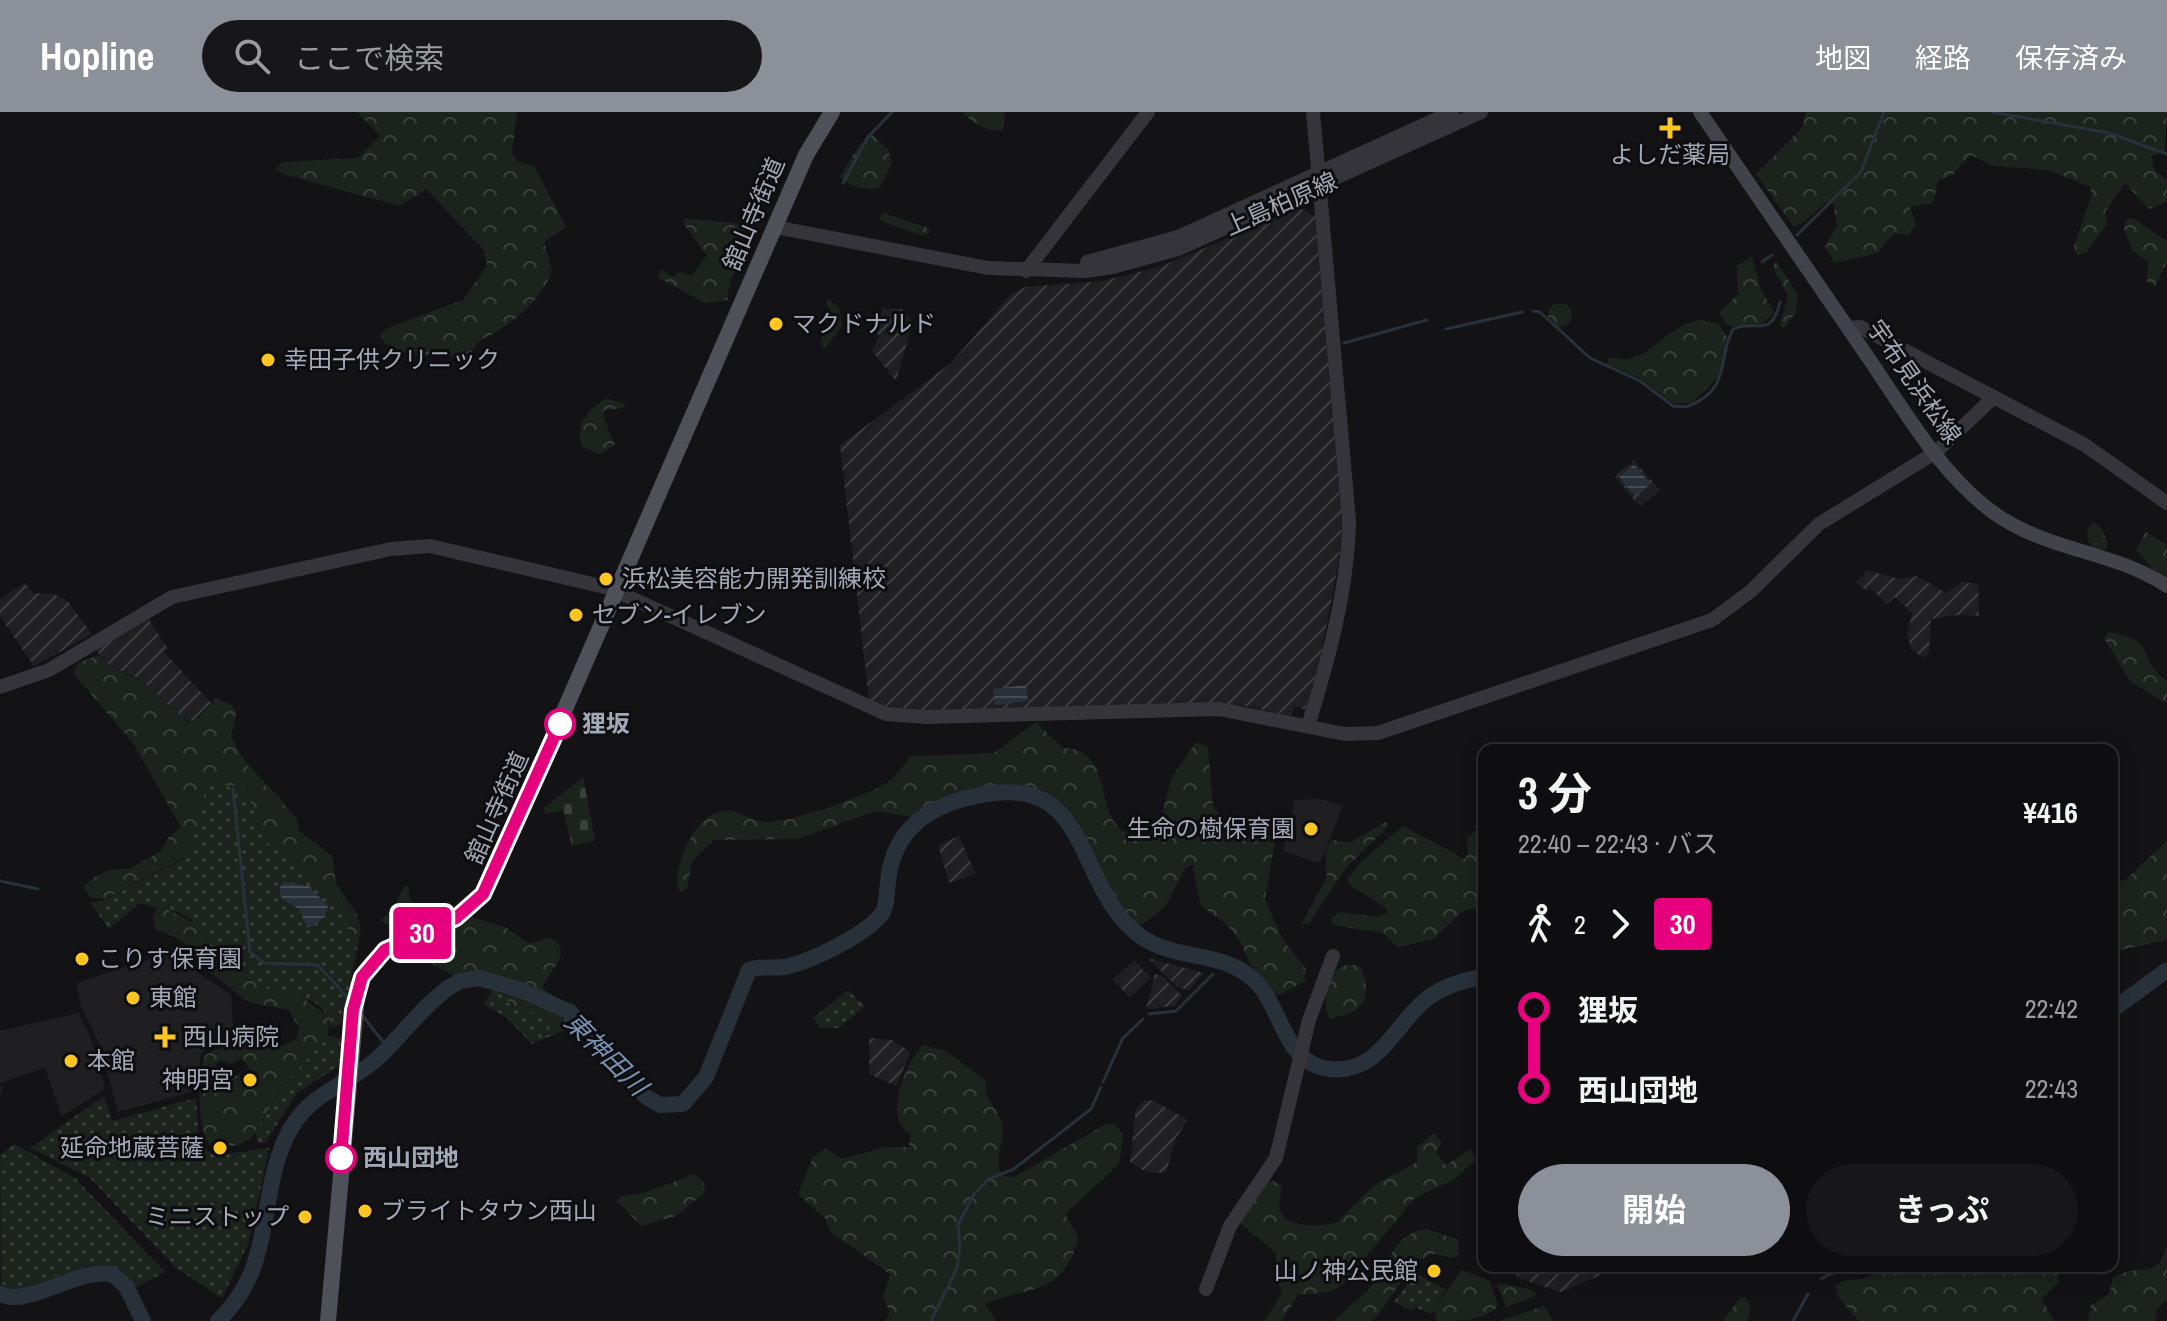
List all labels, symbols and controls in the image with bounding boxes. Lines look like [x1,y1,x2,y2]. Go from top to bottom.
search box [202,20,762,92]
text: Hopline [40,31,154,82]
icon: search [230,34,274,78]
text: ここで検索 [294,38,444,78]
text: 地図 [1815,39,1871,77]
text: 経路 [1915,39,1971,77]
text: 保存済み [2015,39,2127,77]
marker: よしだ薬局 [1661,119,1679,137]
place label: よしだ薬局 [1610,138,1730,170]
street label: 舘山寺街道 [715,152,791,275]
street label: 上島柏原線 [1219,164,1342,242]
place label: マクドナルド [792,307,936,339]
street label: 宇布見浜松線 [1860,313,1969,450]
marker: マクドナルド [767,315,785,333]
place label: 幸田子供クリニック [284,343,500,375]
marker: 幸田子供クリニック [259,351,277,369]
place label: 浜松美容能力開発訓練校 [622,562,886,594]
marker: 浜松美容能力開発訓練校 [597,570,615,588]
place label: セブン-イレブン [592,598,767,630]
marker: セブン-イレブン [567,606,585,624]
place label: 狸坂 [582,707,630,739]
marker: 狸坂 [545,709,575,739]
street label: 舘山寺街道 [457,746,535,869]
text: 3 分 [1518,763,1592,823]
text: ¥416 [2023,792,2078,832]
place label: 生命の樹保育園 [1127,812,1295,844]
marker: 生命の樹保育園 [1302,820,1320,838]
text: 22:40 – 22:43 · バス [1518,826,1718,861]
icon: walk [1518,902,1562,946]
icon: forward [1598,902,1642,946]
text: 30 [1670,905,1695,943]
line badge: 30 [386,907,458,959]
text: 2 [1574,907,1586,942]
text: 30 [409,914,435,952]
place label: こりす保育園 [98,942,242,974]
marker: こりす保育園 [73,950,91,968]
place label: 東館 [149,981,197,1013]
marker: 東館 [124,989,142,1007]
text: 狸坂 [1578,990,1638,1030]
text: 22:42 [2025,991,2078,1026]
water label: 東神田川 [557,1004,658,1105]
place label: 西山病院 [183,1020,279,1052]
marker: 西山病院 [154,1026,176,1048]
place label: 本館 [87,1044,135,1076]
marker: 本館 [62,1052,80,1070]
place label: 神明宮 [162,1063,234,1095]
text: 西山団地 [1578,1070,1698,1110]
marker: 神明宮 [241,1071,259,1089]
text: 22:43 [2025,1071,2078,1106]
place label: 延命地蔵菩薩 [60,1131,204,1163]
marker: 延命地蔵菩薩 [211,1139,229,1157]
place label: 西山団地 [363,1141,459,1173]
marker: 西山団地 [326,1143,356,1173]
button: 開始 [1518,1164,1790,1256]
button: きっぷ [1806,1164,2078,1256]
place label: ブライトタウン西山 [381,1194,597,1226]
place label: ミニストップ [145,1200,289,1232]
marker: ブライトタウン西山 [356,1202,374,1220]
marker: ミニストップ [296,1208,314,1226]
place label: 山ノ神公民館 [1274,1254,1418,1286]
marker: 山ノ神公民館 [1425,1262,1443,1280]

